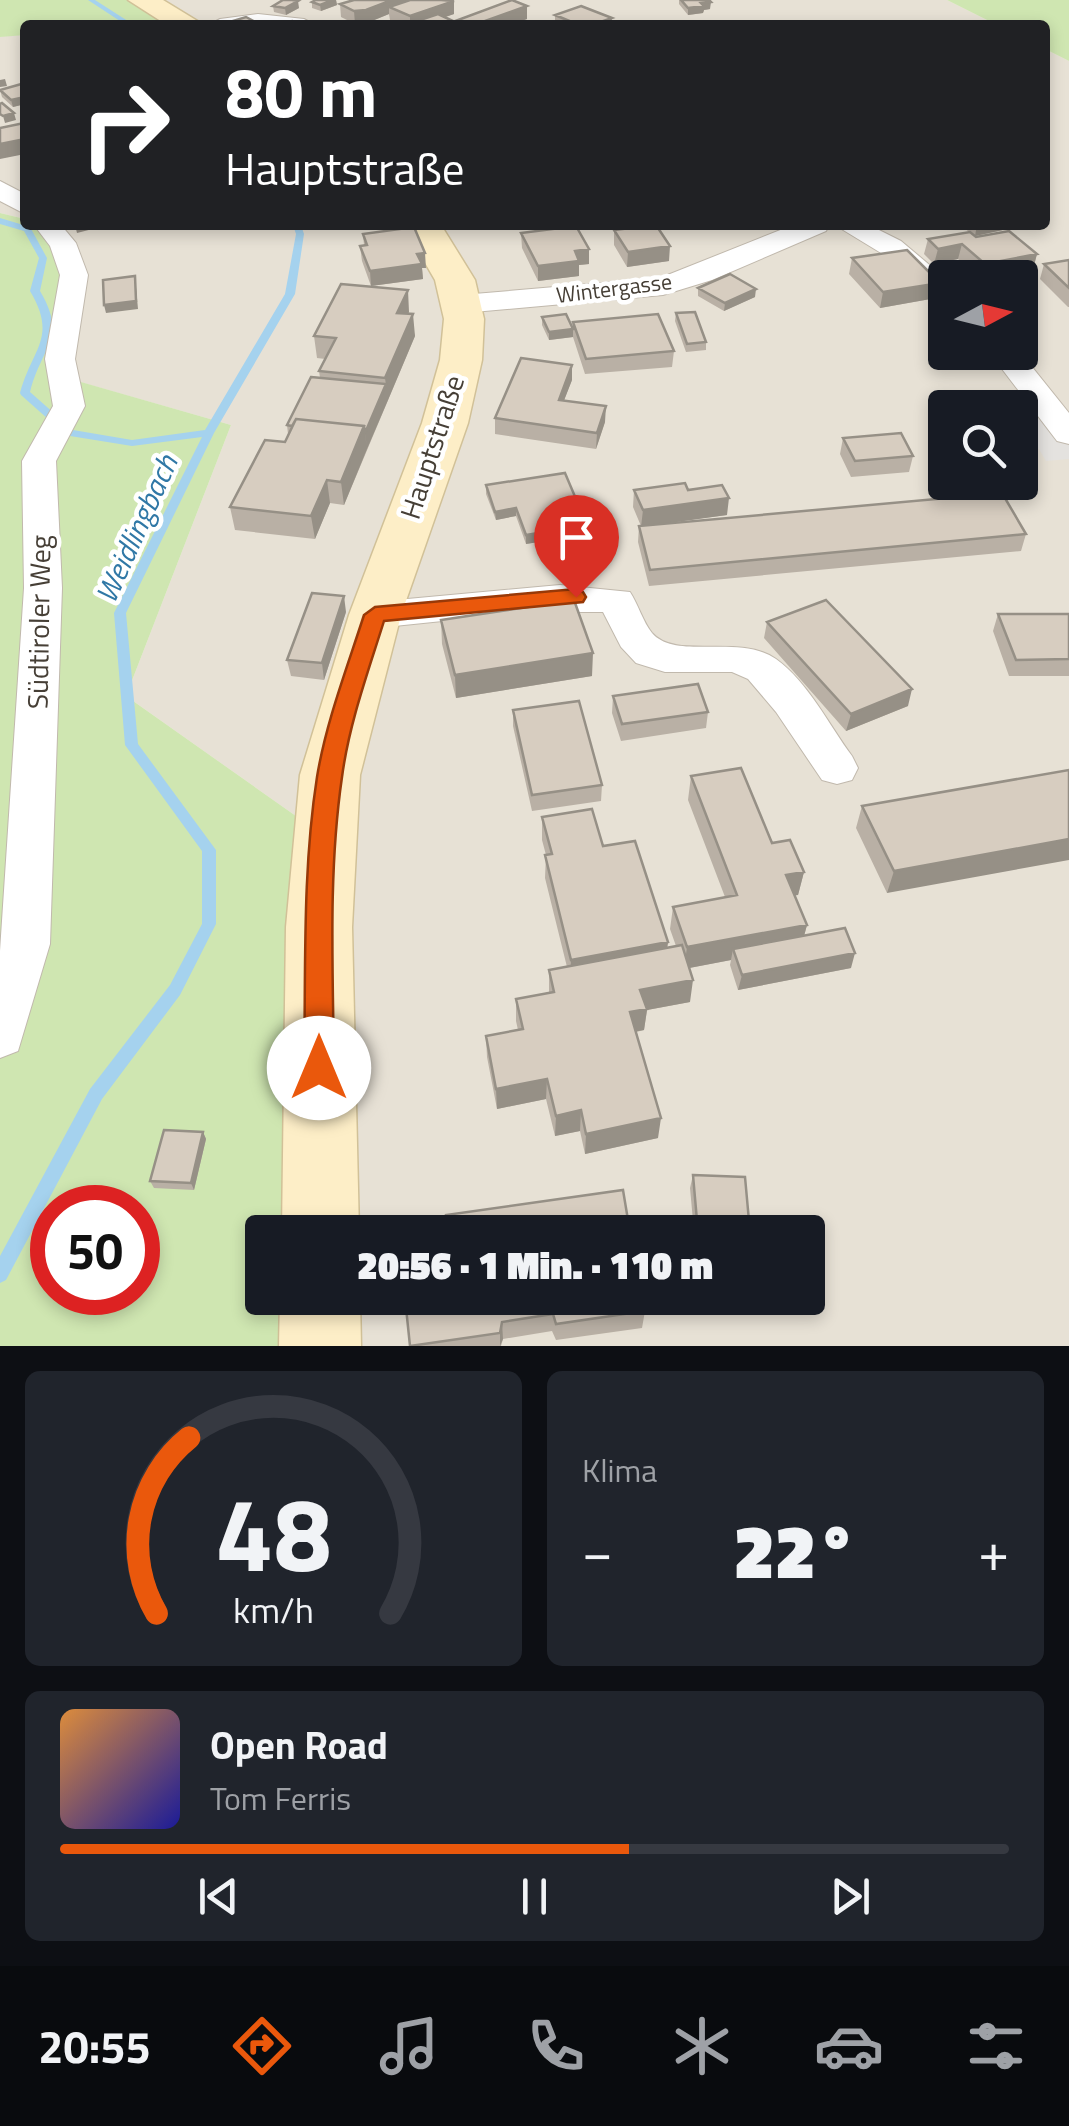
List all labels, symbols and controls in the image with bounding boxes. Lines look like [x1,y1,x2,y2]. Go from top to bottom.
text: 80 m [225,38,378,144]
icon: right [60,60,190,190]
text: Hauptstraße [225,134,465,202]
north arrow [928,260,1038,370]
map controls [928,260,1038,500]
street label: Wintergasse [554,264,674,312]
street label: Hauptstraße [388,369,475,524]
button: search [928,390,1038,500]
water label: Weidlingbach [83,446,190,610]
pin [534,495,619,598]
icon: arrive [549,510,604,565]
street label: Südtiroler Weg [15,535,62,709]
position arrow [267,1016,371,1120]
speed limit sign: 50 [30,1185,160,1315]
text: 20:56 · 1 Min. · 110 m [357,1236,713,1294]
text: Klima [582,1446,657,1494]
text: 48 [215,1453,332,1611]
text: 22° [734,1493,857,1607]
text: − [582,1509,613,1592]
text: + [978,1509,1009,1592]
text: km/h [233,1582,314,1637]
text: Open Road [210,1716,388,1774]
text: Tom Ferris [210,1774,351,1822]
icon: previous [191,1869,246,1924]
icon: pause [507,1869,562,1924]
icon: next [823,1869,878,1924]
icon: directions [227,2011,297,2081]
icon: music [374,2011,444,2081]
icon: phone [521,2011,591,2081]
icon: climate [667,2011,737,2081]
icon: car [814,2011,884,2081]
icon: filters [961,2011,1031,2081]
text: 20:55 [38,2012,151,2080]

